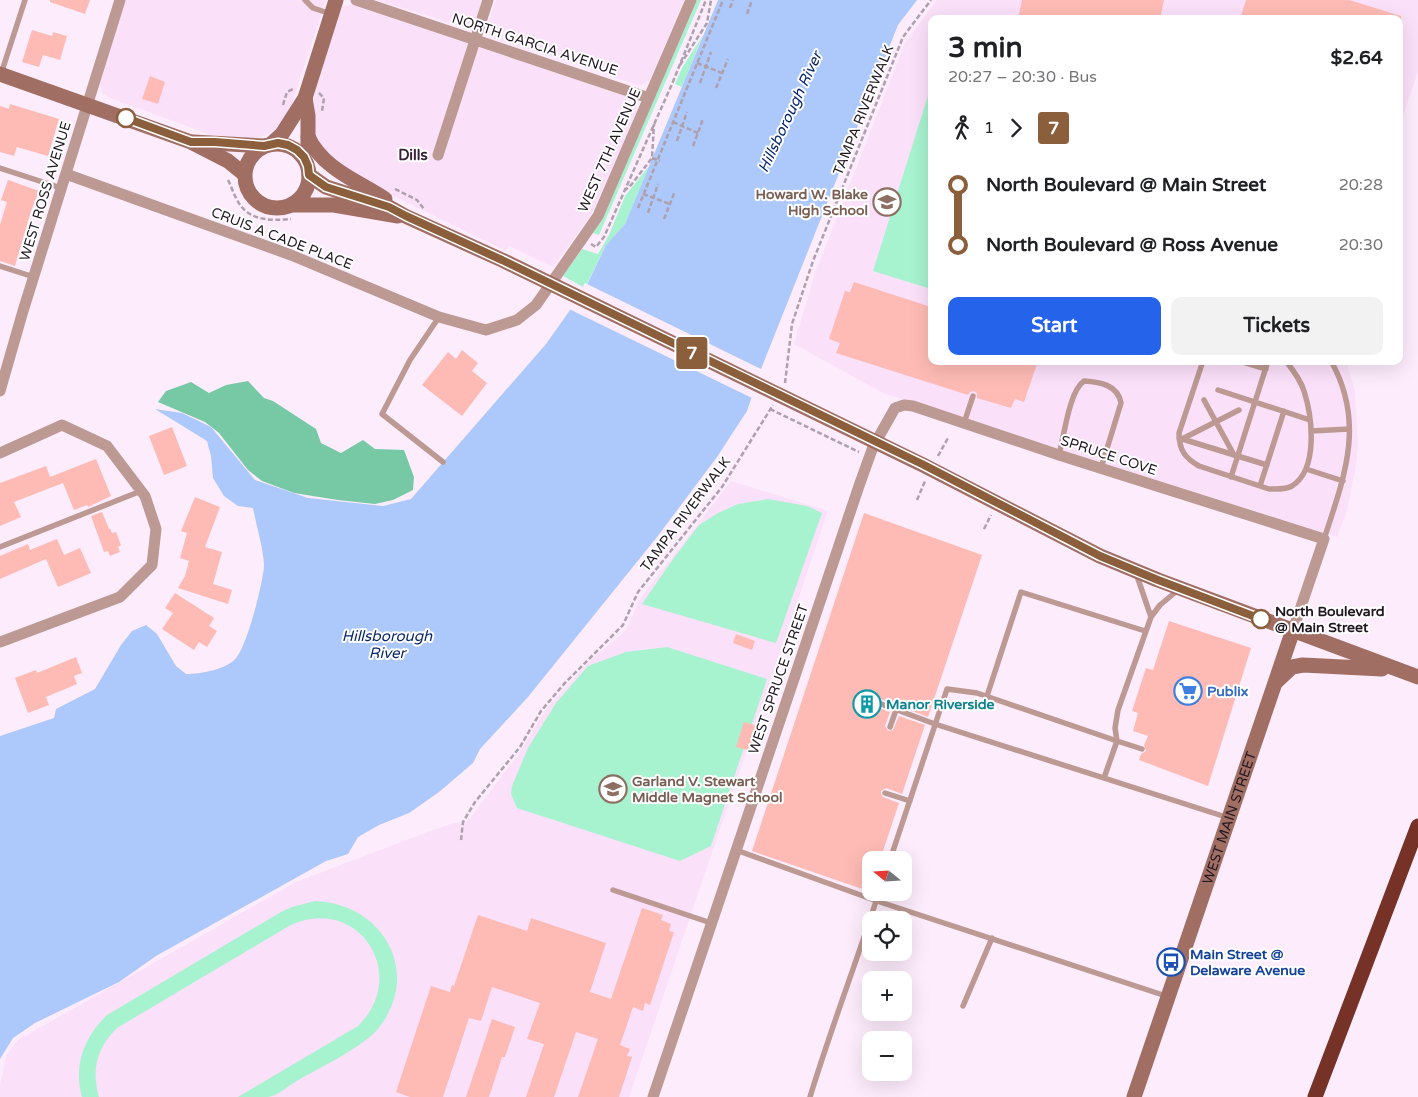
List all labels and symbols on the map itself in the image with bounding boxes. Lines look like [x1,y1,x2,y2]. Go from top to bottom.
street label: NORTH GARCIA AVENUE [450,10,620,79]
street label: TAMPA RIVERWALK [830,43,897,178]
water label: Hillsborough River [754,47,827,175]
street label: WEST 7TH AVENUE [574,85,645,215]
unlabelled marker [116,108,136,128]
street label: WEST ROSS AVENUE [16,119,75,263]
district label: Dills [398,146,428,164]
place label: Howard W. Blake High School [756,186,868,219]
school or university icon: Howard W. Blake High School [872,187,902,217]
street label: CRUIS A CADE PLACE [209,204,355,273]
line badge: 7 [676,337,708,369]
street label: SPRUCE COVE [1059,432,1159,479]
street label: TAMPA RIVERWALK [637,454,734,575]
street label: WEST SPRUCE STREET [745,602,812,756]
place label: North Boulevard @ Main Street [1275,603,1385,636]
marker: North Boulevard @ Main Street [1251,609,1271,629]
water label: Hillsborough River [342,627,433,662]
supermarket icon: Publix [1173,676,1203,706]
place label: Publix [1207,683,1249,700]
building icon: Manor Riverside [852,689,882,719]
place label: Manor Riverside [886,696,995,713]
street label: WEST MAIN STREET [1199,749,1260,887]
place label: Garland V. Stewart Middle Magnet School [632,773,782,806]
school or university icon: Garland V. Stewart Middle Magnet School [598,774,628,804]
north arrow [862,851,912,901]
place label: Main Street @ Delaware Avenue [1190,946,1305,979]
bus stop icon: Main Street @ Delaware Avenue [1156,947,1186,977]

